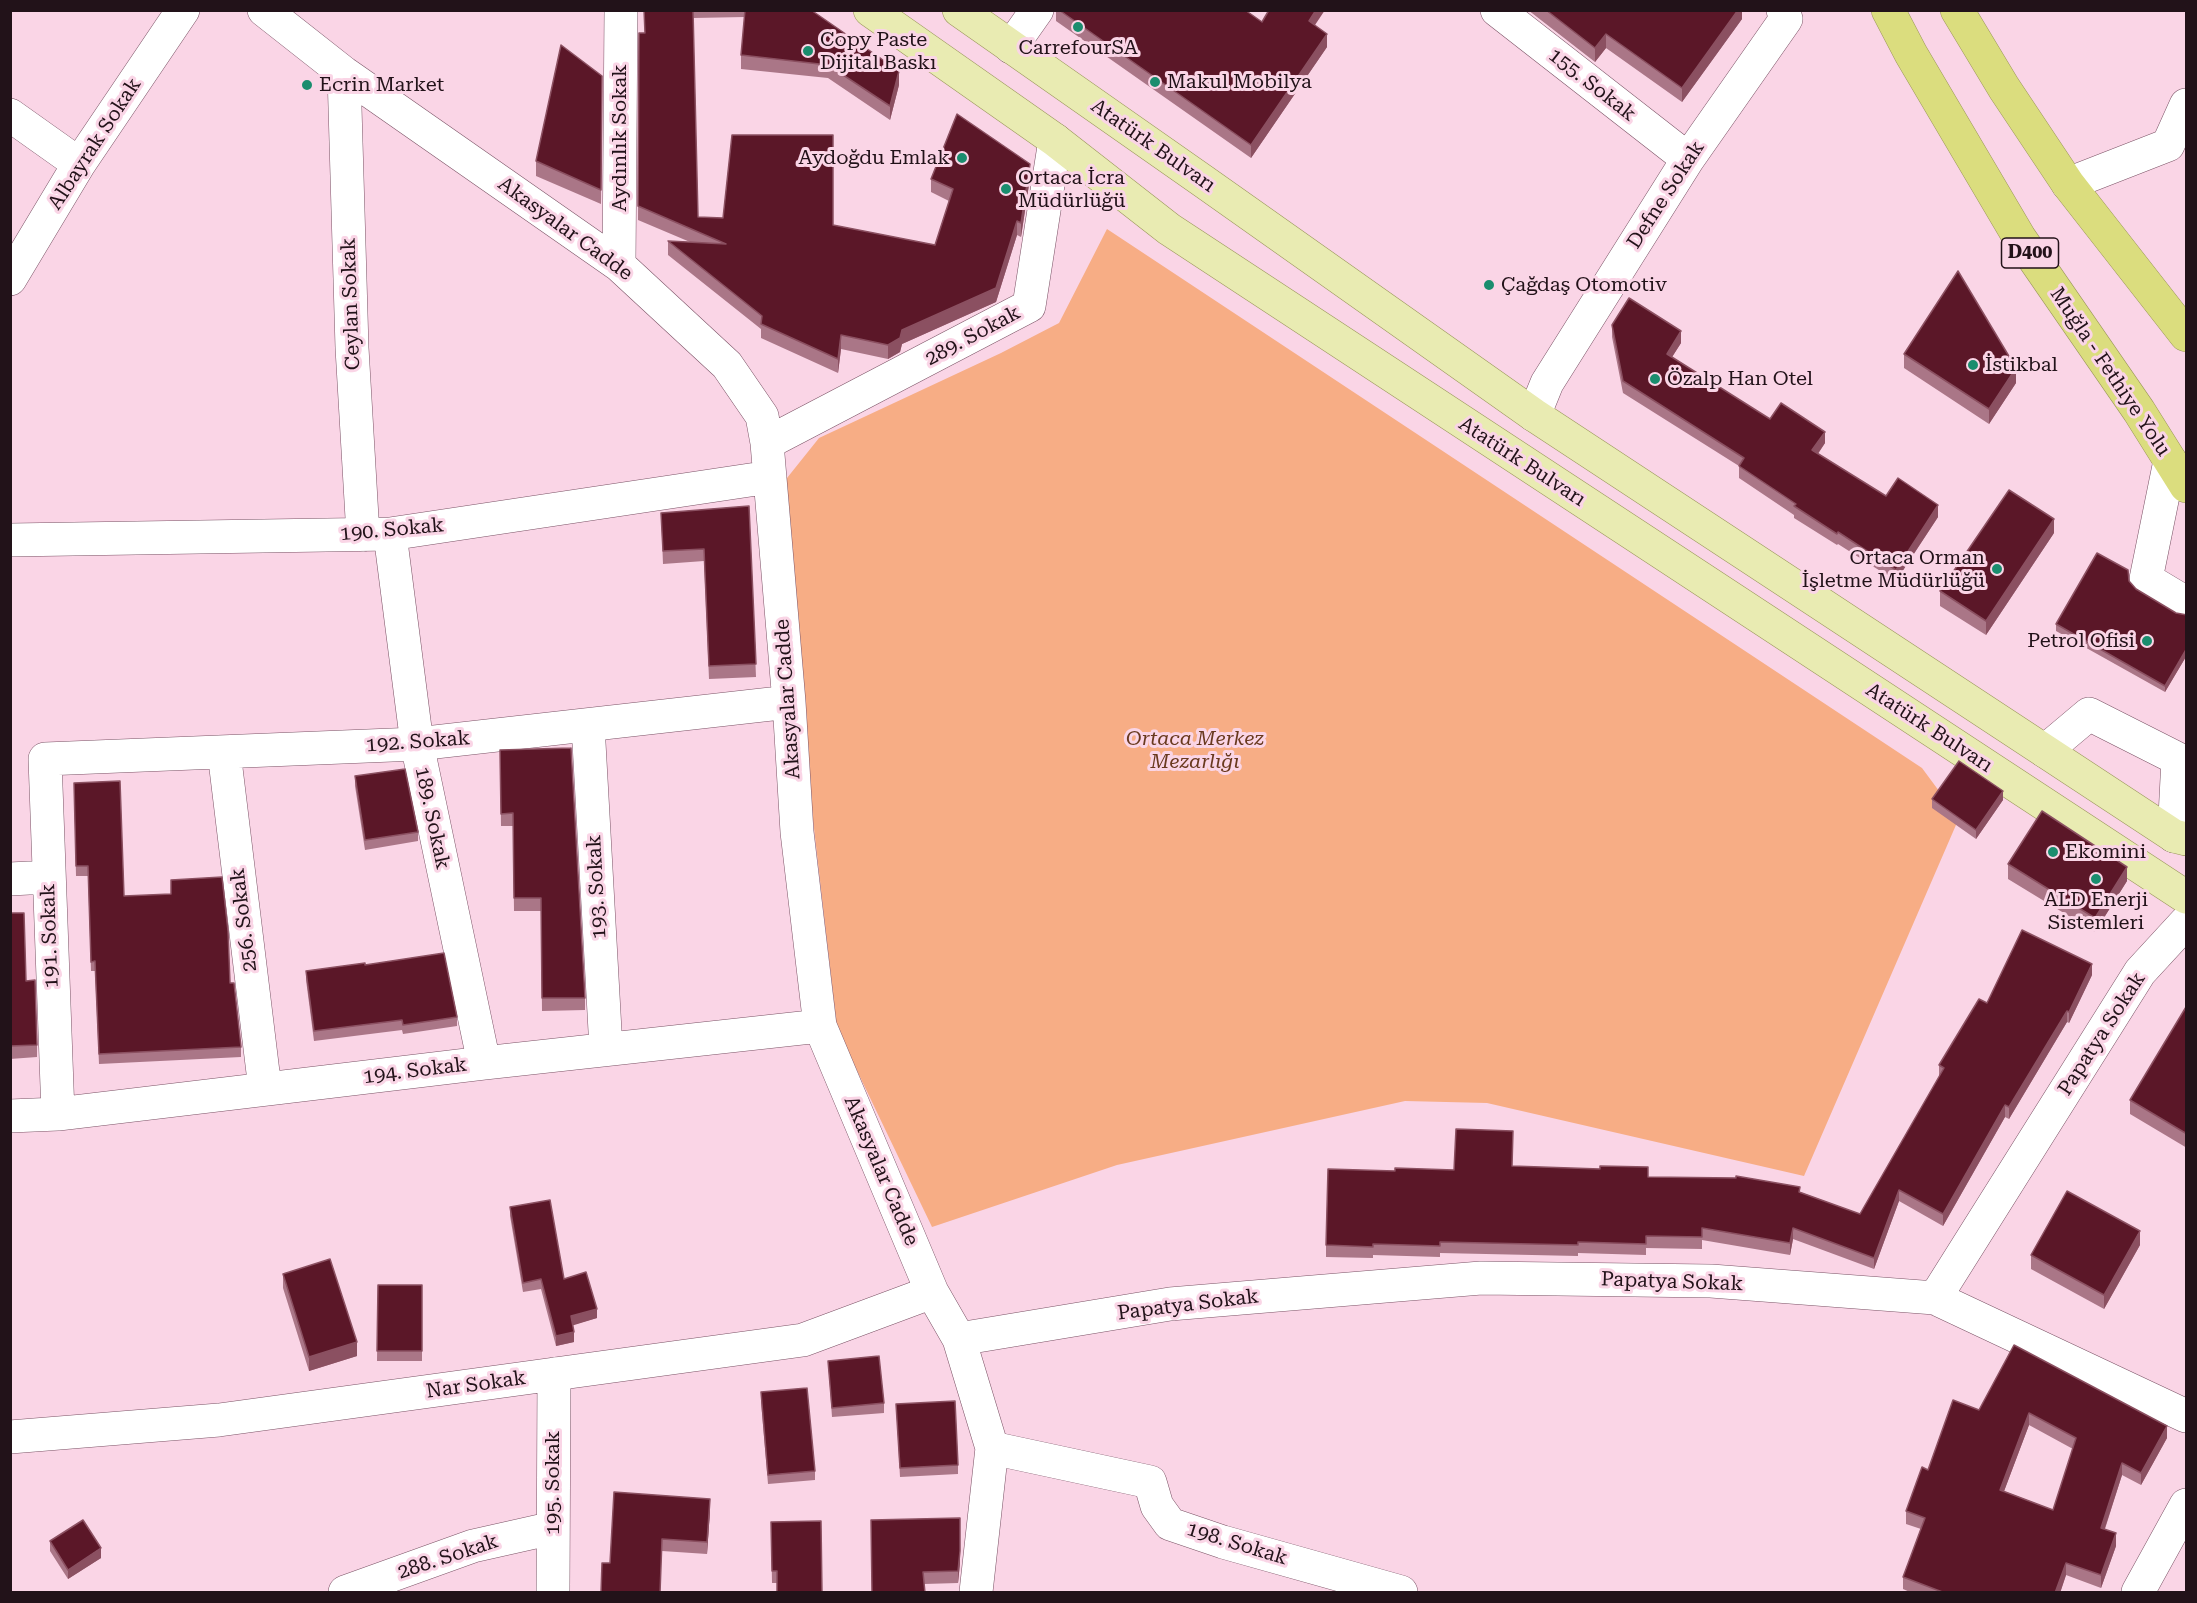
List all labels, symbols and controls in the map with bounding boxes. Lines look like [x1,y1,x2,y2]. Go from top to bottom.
marker: CarrefourSA [1071,20,1085,34]
place label: Copy Paste Dijital Baskı [820,28,936,75]
place label: CarrefourSA [1018,36,1138,60]
street label: 155. Sokak [1544,43,1640,127]
marker: Copy Paste Dijital Baskı [801,44,815,58]
street label: Aydınlık Sokak [608,64,632,212]
place label: Makul Mobilya [1167,70,1312,94]
place label: Ecrin Market [319,73,444,97]
street label: Albayrak Sokak [43,74,147,214]
marker: Makul Mobilya [1148,75,1162,89]
marker: Ecrin Market [300,78,314,92]
street label: Atatürk Bulvarı [1086,94,1220,198]
street label: Defne Sokak [1622,137,1710,253]
place label: Aydoğdu Emlak [799,146,950,170]
marker: Aydoğdu Emlak [955,151,969,165]
place label: Ortaca İcra Müdürlüğü [1018,166,1125,213]
street label: Akasyalar Cadde [493,172,637,286]
marker: Ortaca İcra Müdürlüğü [999,182,1013,196]
street label: Ceylan Sokak [337,237,365,371]
road number: D400 [2002,238,2058,268]
place label: Çağdaş Otomotiv [1501,273,1667,297]
marker: Çağdaş Otomotiv [1482,278,1496,292]
street label: Muğla - Fethiye Yolu [2045,283,2175,461]
street label: 289. Sokak [921,301,1025,371]
place label: İstikbal [1985,353,2058,377]
marker: İstikbal [1966,358,1980,372]
place label: Özalp Han Otel [1667,367,1813,391]
marker: Özalp Han Otel [1648,372,1662,386]
street label: Atatürk Bulvarı [1454,412,1590,512]
street label: 190. Sokak [339,513,445,547]
place label: Ortaca Orman İşletme Müdürlüğü [1802,546,1985,593]
marker: Ortaca Orman İşletme Müdürlüğü [1990,562,2004,576]
street label: Akasyalar Cadde [770,618,806,780]
place label: Petrol Ofisi [2027,629,2135,653]
marker: Petrol Ofisi [2140,634,2154,648]
street label: Atatürk Bulvarı [1861,678,1997,778]
street label: 192. Sokak [365,726,471,758]
park label: Ortaca Merkez Mezarlığı [1126,727,1264,774]
street label: 189. Sokak [409,764,455,872]
street label: 193. Sokak [582,834,612,940]
place label: Ekomini [2065,840,2146,864]
marker: Ekomini [2046,845,2060,859]
street label: 256. Sokak [226,867,262,973]
marker: ALD Enerji Sistemleri [2089,872,2103,886]
street label: 191. Sokak [36,883,64,989]
place label: ALD Enerji Sistemleri [2044,888,2148,935]
street label: Papatya Sokak [2053,968,2151,1100]
street label: 194. Sokak [362,1053,468,1089]
street label: Akasyalar Cadde [839,1092,923,1250]
street label: Papatya Sokak [1601,1268,1743,1296]
street label: Papatya Sokak [1116,1284,1260,1326]
street label: Nar Sokak [425,1366,527,1404]
street label: 195. Sokak [541,1431,565,1535]
street label: 198. Sokak [1184,1517,1290,1571]
street label: 288. Sokak [395,1529,501,1585]

